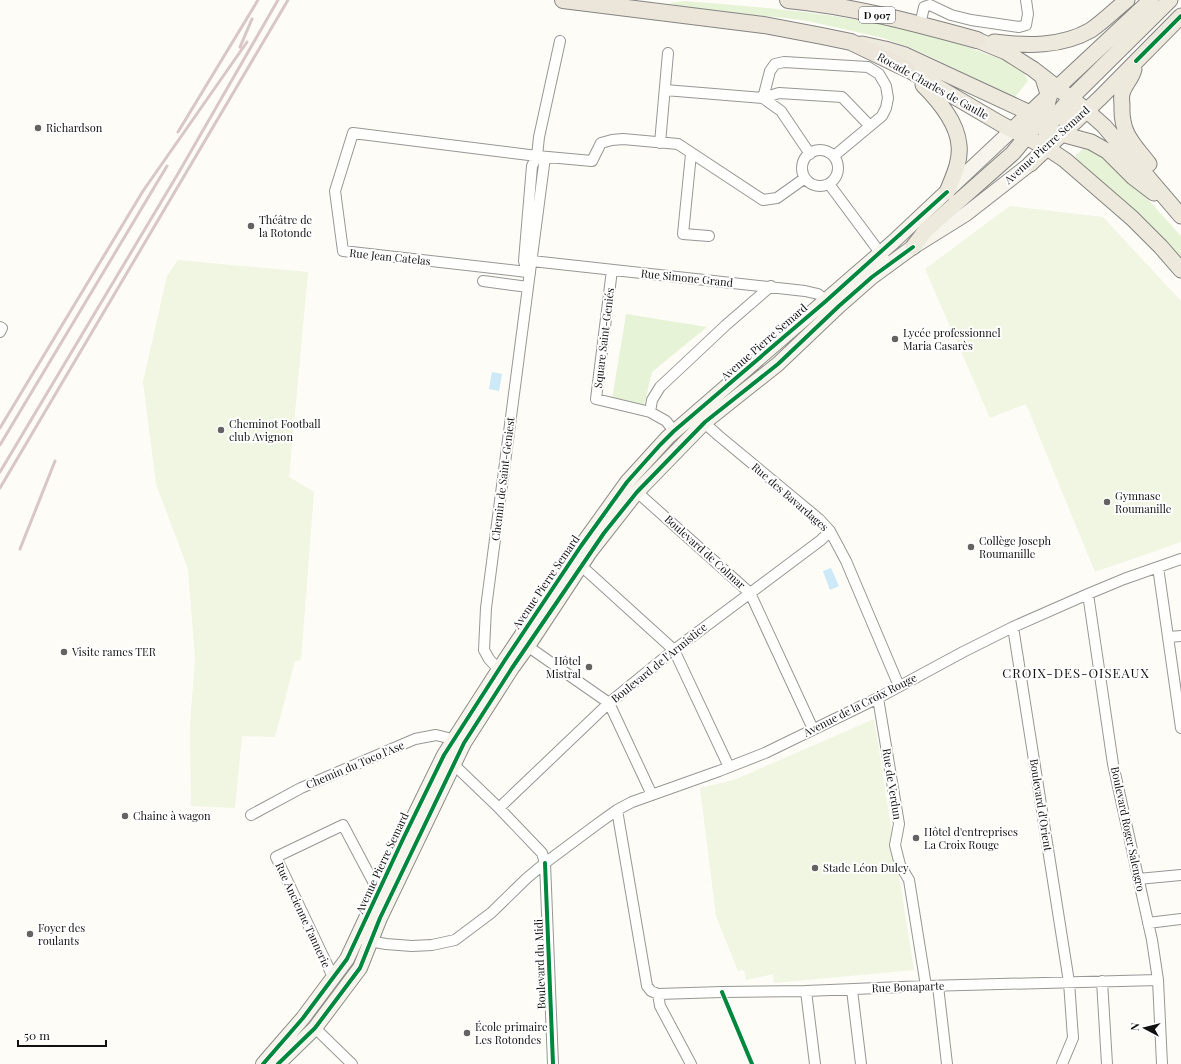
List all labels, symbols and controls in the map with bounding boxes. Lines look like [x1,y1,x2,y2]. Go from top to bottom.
road number: D 907 [859,7,895,23]
street label: Rocade Charles de Gaulle [875,49,992,123]
street label: Avenue Pierre Semard [1000,102,1093,188]
place label: Richardson [46,120,103,135]
marker: Richardson [33,123,43,133]
place label: Théâtre de la Rotonde [259,212,313,240]
marker: Théâtre de la Rotonde [246,221,256,231]
street label: Rue Jean Catelas [349,245,431,268]
street label: Rue Simone Grand [640,265,735,290]
street label: Square Saint-Geniés [590,287,617,389]
street label: Avenue Pierre Semard [716,299,811,384]
place label: Lycée professionnel Maria Casarès [903,325,1001,353]
marker: Lycée professionnel Maria Casarès [890,334,900,344]
place label: Cheminot Football club Avignon [229,416,321,444]
street label: Chemin de Saint-Geniest [487,416,518,542]
marker: Cheminot Football club Avignon [216,425,226,435]
street label: Rue des Bavardages [749,459,832,534]
place label: Gymnase Roumanille [1115,488,1172,516]
marker: Gymnase Roumanille [1102,497,1112,507]
street label: Boulevard de Colmar [662,511,749,592]
street label: Avenue Pierre Semard [508,531,583,632]
place label: Collège Joseph Roumanille [979,533,1052,561]
marker: Collège Joseph Roumanille [966,542,976,552]
street label: Boulevard de l'Armistice [608,619,710,706]
place label: Visite rames TER [71,644,157,659]
marker: Visite rames TER [59,647,69,657]
place label: Hôtel Mistral [546,653,581,681]
marker: Hôtel Mistral [584,662,594,672]
district label: CROIX-DES-OISEAUX [1002,664,1150,681]
street label: Avenue de la Croix Rouge [800,669,919,740]
street label: Chemin du Toco l'Ase [303,737,407,792]
street label: Rue de Verdun [879,747,906,821]
street label: Boulevard d'Orient [1027,758,1056,852]
street label: Boulevard Roger Salengro [1108,765,1149,893]
place label: Chaine à wagon [133,808,211,823]
street label: Avenue Pierre Semard [351,809,412,917]
marker: Chaine à wagon [120,811,130,821]
place label: Hôtel d'entreprises La Croix Rouge [924,824,1018,852]
marker: Hôtel d'entreprises La Croix Rouge [911,833,921,843]
street label: Rue Ancienne Tannerie [272,860,335,970]
place label: Stade Léon Dulcy [823,860,909,875]
marker: Stade Léon Dulcy [810,863,820,873]
street label: Boulevard du Midi [530,919,549,1009]
place label: Foyer des roulants [38,920,85,948]
marker: Foyer des roulants [25,929,35,939]
street label: Rue Bonaparte [871,978,945,995]
north arrow [1125,1008,1165,1048]
place label: École primaire Les Rotondes [475,1019,548,1047]
scale bar [18,1022,106,1048]
text: N [1127,1022,1143,1032]
text: 50 m [24,1027,50,1043]
marker: École primaire Les Rotondes [462,1028,472,1038]

